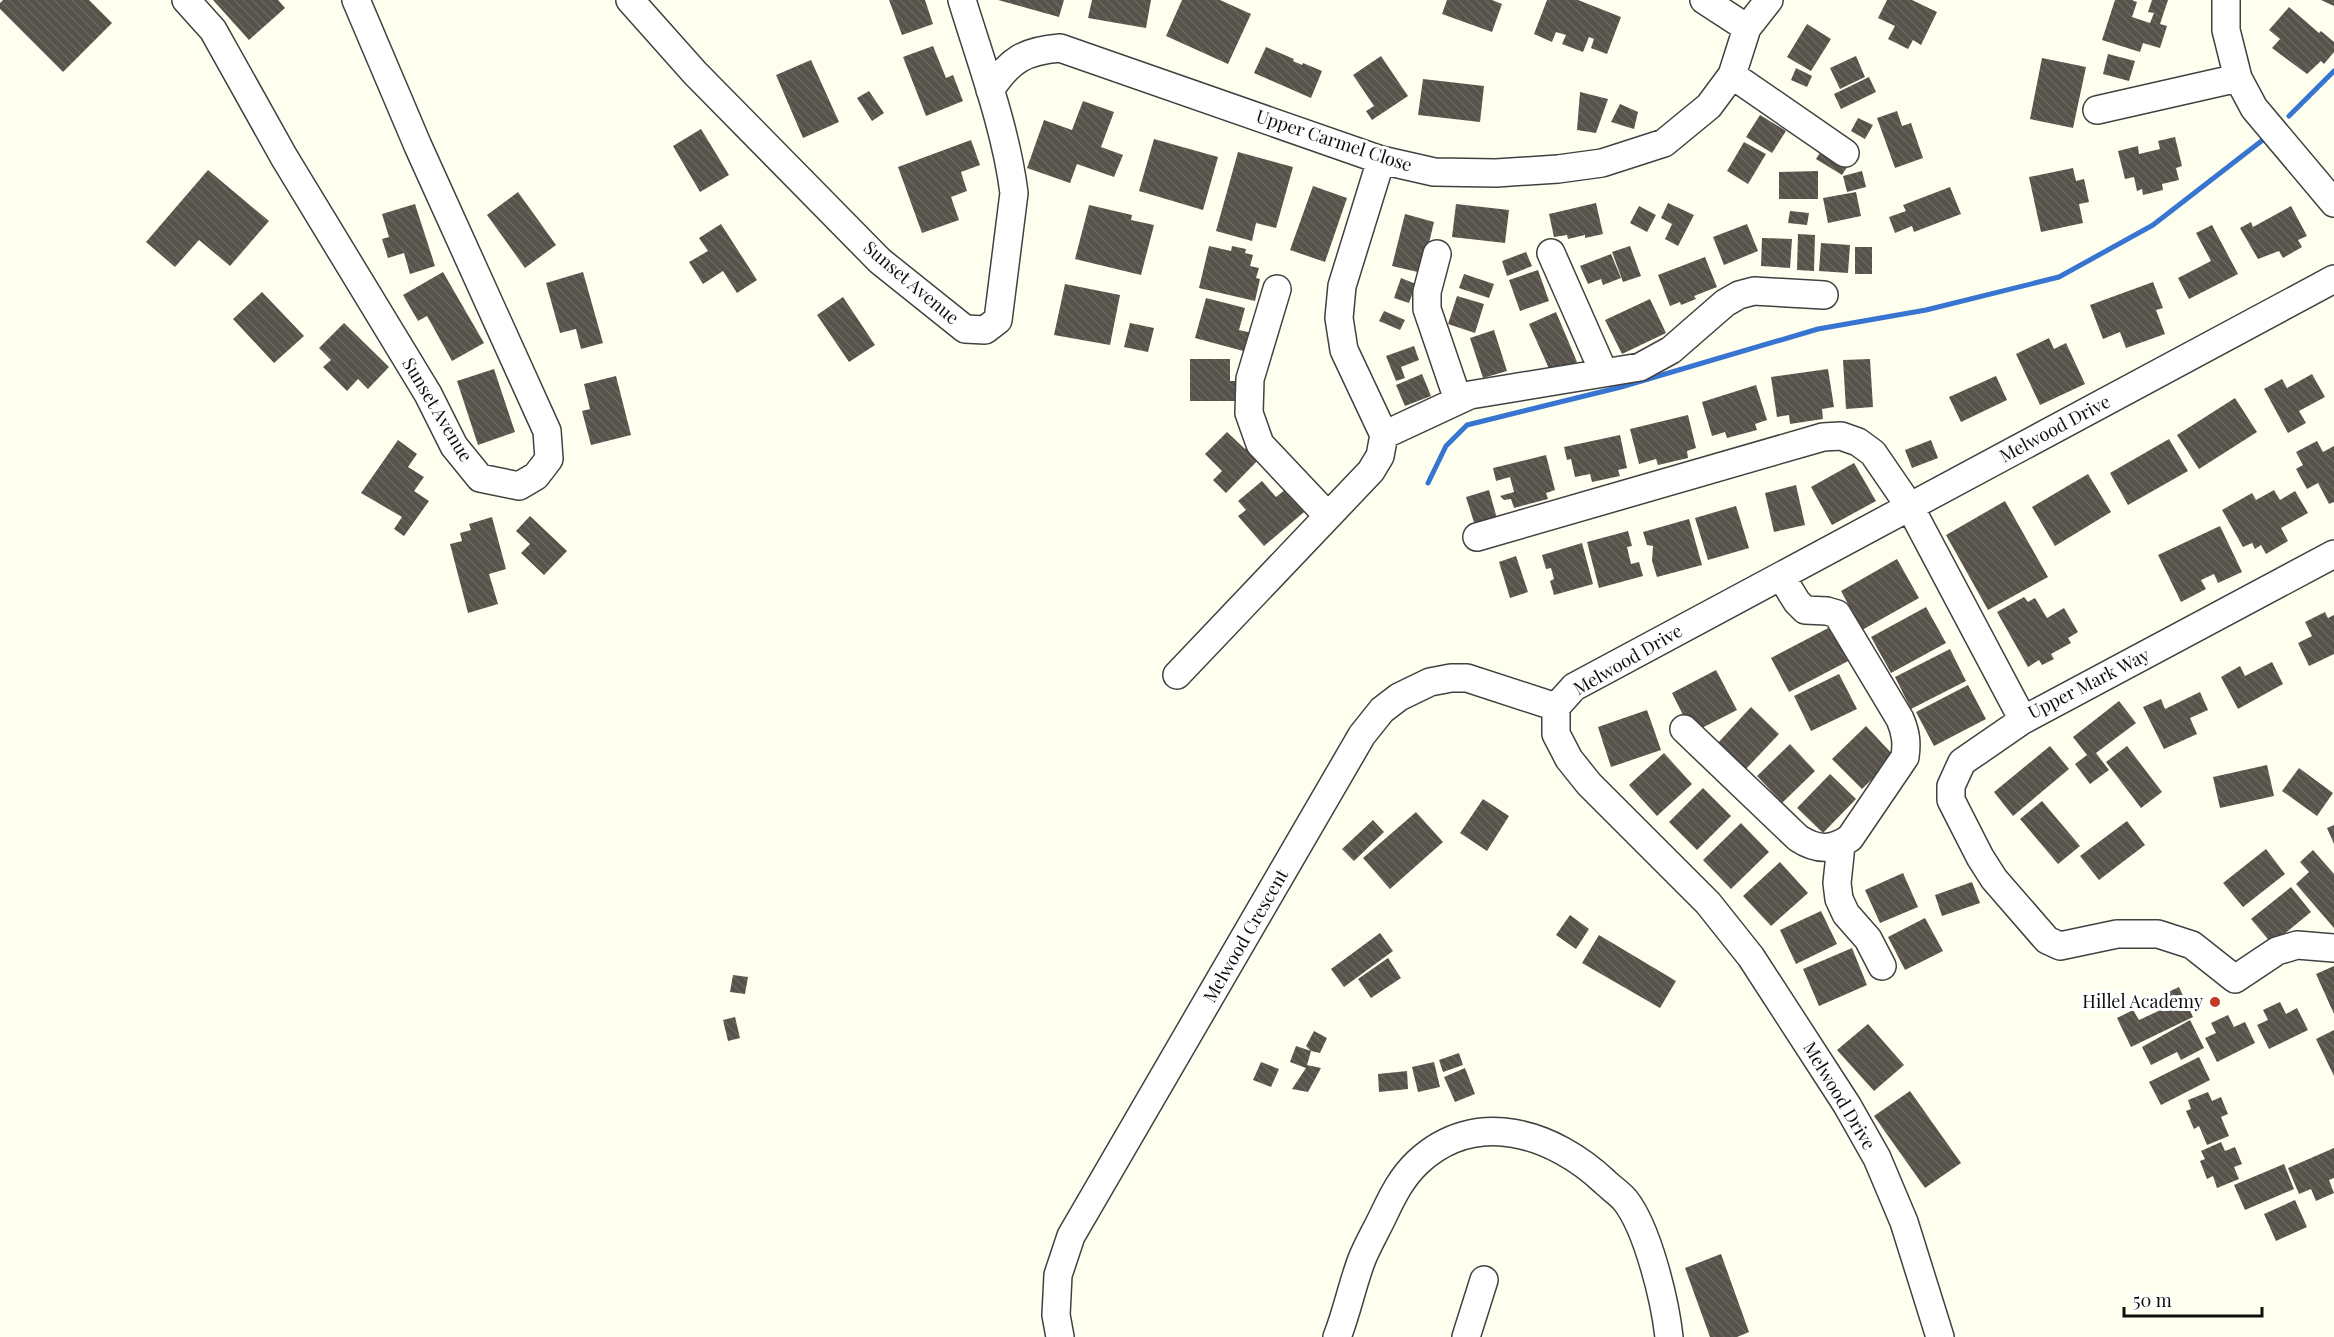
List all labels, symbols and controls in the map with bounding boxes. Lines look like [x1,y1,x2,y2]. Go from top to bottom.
street label: Upper Carmel Close [1253,104,1415,177]
street label: Sunset Avenue [859,235,964,329]
street label: Sunset Avenue [397,353,478,466]
street label: Melwood Drive [1995,389,2114,467]
street label: Melwood Drive [1569,618,1686,700]
street label: Upper Mark Way [2024,642,2153,724]
street label: Melwood Crescent [1197,864,1293,1007]
place label: Hillel Academy [2082,989,2203,1013]
marker: Hillel Academy [2208,995,2222,1009]
street label: Melwood Drive [1798,1037,1882,1154]
scale bar [2124,1280,2262,1318]
text: 50 m [2133,1288,2172,1312]

